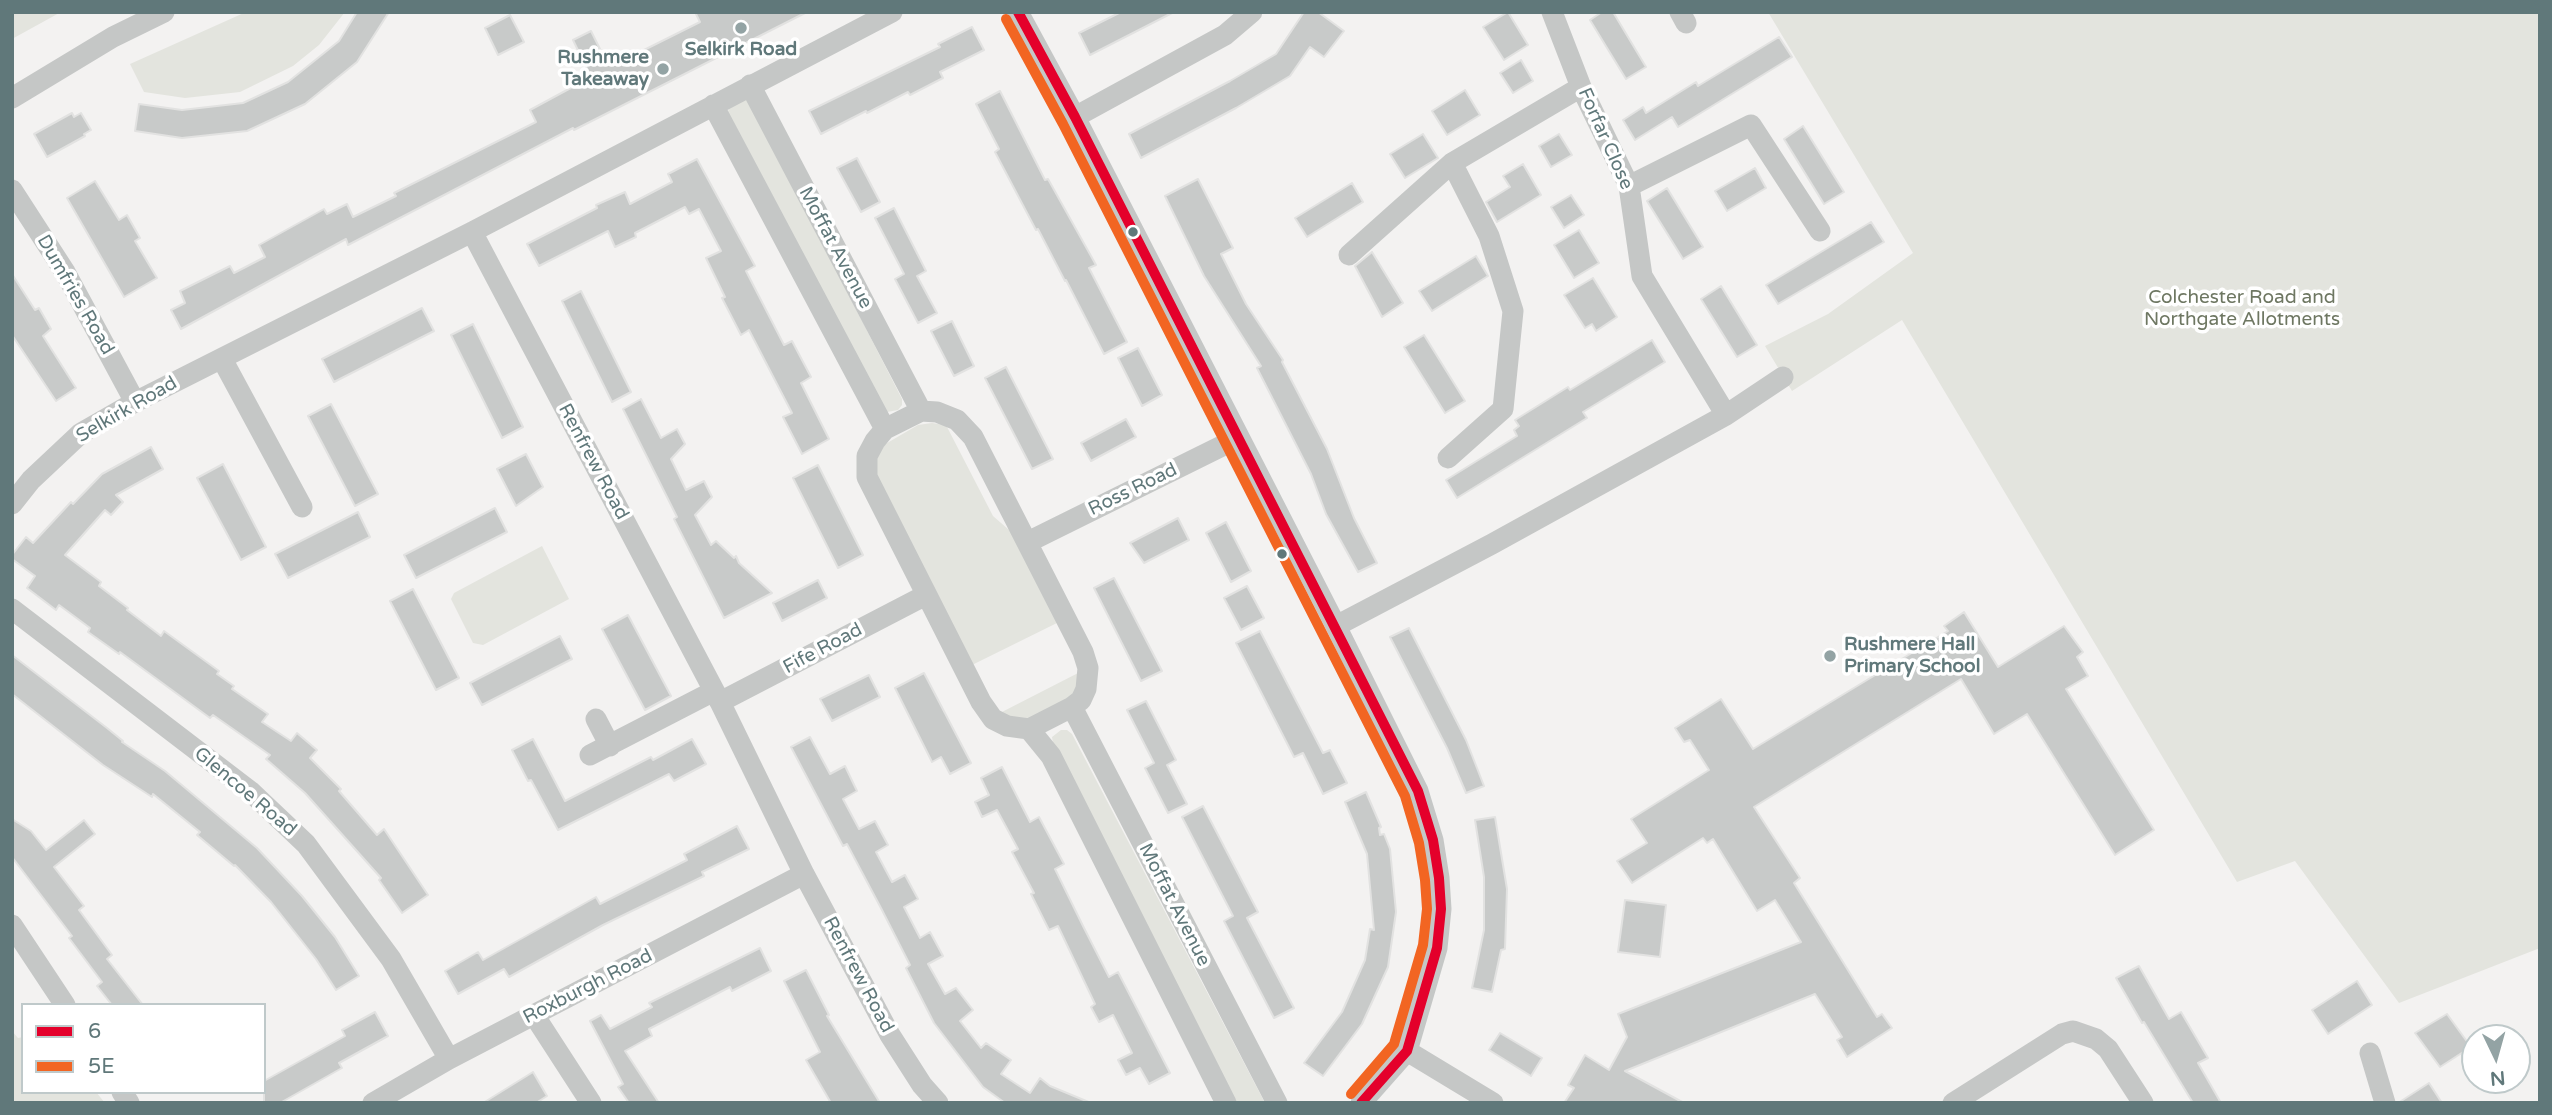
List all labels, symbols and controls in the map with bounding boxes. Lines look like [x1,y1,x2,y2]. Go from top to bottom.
marker: Selkirk Road [733,20,749,36]
place label: Selkirk Road [685,39,797,61]
place label: Rushmere Takeaway [557,47,649,91]
marker: Rushmere Takeaway [655,61,671,77]
street label: Forfar Close [1572,85,1638,193]
street label: Moffat Avenue [793,183,877,313]
unlabelled marker [1126,225,1140,239]
street label: Dumfries Road [31,231,119,359]
park label: Colchester Road and Northgate Allotments [2144,287,2340,331]
street label: Selkirk Road [73,372,181,448]
street label: Renfrew Road [553,400,633,524]
street label: Ross Road [1085,459,1181,521]
unlabelled marker [1275,547,1289,561]
street label: Fife Road [780,619,866,679]
place label: Rushmere Hall Primary School [1844,634,1980,678]
marker: Rushmere Hall Primary School [1822,648,1838,664]
street label: Glencoe Road [189,743,301,841]
street label: Moffat Avenue [1133,840,1215,970]
street label: Renfrew Road [818,913,898,1037]
street label: Roxburgh Road [520,945,656,1029]
legend [21,1003,266,1094]
text: 6 [88,1019,101,1044]
north arrow [2461,1024,2531,1094]
text: 5E [88,1054,115,1079]
text: N [2489,1066,2506,1090]

